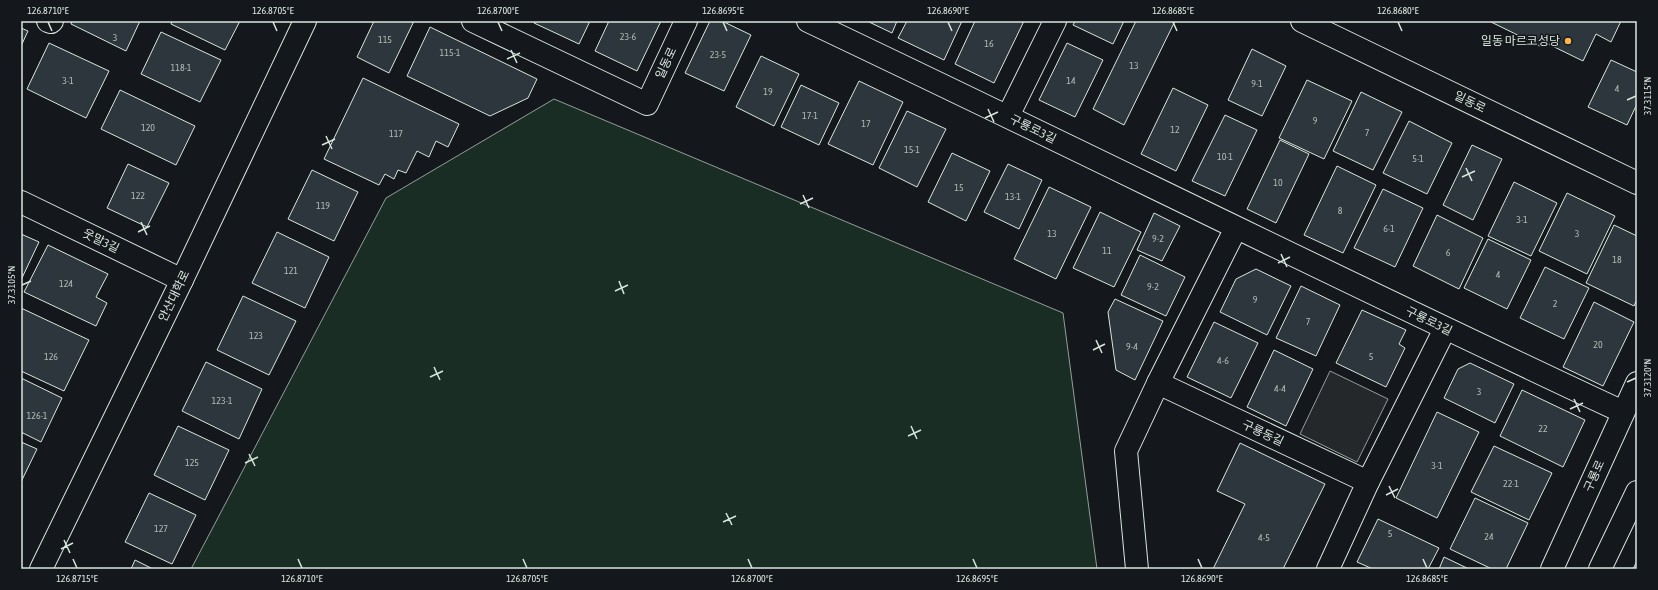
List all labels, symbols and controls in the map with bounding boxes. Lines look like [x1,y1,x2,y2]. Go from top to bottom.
text: 126.8710°E [27,5,70,16]
text: 126.8705°E [252,5,295,16]
text: 126.8700°E [477,5,520,16]
text: 126.8695°E [702,5,745,16]
text: 126.8690°E [927,5,970,16]
text: 126.8685°E [1152,5,1195,16]
text: 126.8680°E [1377,5,1420,16]
house number: 23-6 [620,31,637,42]
house number: 3 [113,32,118,43]
house number: 115 [378,34,392,45]
place label: 일동 마르코성당 [1481,34,1560,48]
marker: 일동 마르코성당 [1563,36,1573,46]
house number: 16 [984,38,994,49]
street label: 일동로 [653,45,679,81]
house number: 115-1 [440,47,461,58]
house number: 23-5 [710,49,727,60]
house number: 13 [1129,60,1139,71]
house number: 118-1 [171,62,192,73]
house number: 3-1 [62,75,74,86]
house number: 14 [1066,75,1076,86]
text: 37.3115°N [1642,77,1653,115]
house number: 9-1 [1251,78,1263,89]
house number: 4 [1615,83,1620,94]
house number: 19 [763,86,773,97]
street label: 일동로 [1452,88,1488,116]
house number: 17-1 [802,110,818,121]
street label: 구룡로3길 [1008,112,1058,146]
house number: 9 [1313,115,1318,126]
house number: 17 [861,118,871,129]
house number: 120 [141,122,155,133]
house number: 12 [1170,124,1180,135]
house number: 7 [1365,127,1370,138]
house number: 117 [389,128,403,139]
house number: 15-1 [904,144,920,155]
house number: 10-1 [1217,151,1233,162]
house number: 5-1 [1412,153,1424,164]
house number: 10 [1273,177,1283,188]
house number: 15 [954,182,964,193]
house number: 122 [131,190,145,201]
house number: 13-1 [1005,191,1021,202]
house number: 119 [316,200,330,211]
house number: 8 [1338,205,1343,216]
house number: 3-1 [1516,214,1528,225]
house number: 6-1 [1383,223,1395,234]
street label: 웃말3길 [81,226,121,256]
house number: 13 [1047,228,1057,239]
house number: 3 [1575,228,1580,239]
house number: 9-2 [1152,233,1164,244]
house number: 11 [1102,245,1112,256]
house number: 6 [1446,247,1451,258]
house number: 18 [1612,254,1622,265]
house number: 121 [284,265,298,276]
text: 37.3105°N [6,266,17,304]
street label: 안산대학로 [156,268,192,324]
house number: 4 [1496,269,1501,280]
house number: 124 [59,278,73,289]
house number: 9-2 [1147,281,1159,292]
house number: 9 [1253,294,1258,305]
house number: 2 [1553,298,1558,309]
street label: 구룡로3길 [1404,304,1454,338]
house number: 7 [1306,316,1311,327]
house number: 123 [249,330,263,341]
house number: 20 [1593,339,1603,350]
house number: 9-4 [1126,341,1138,352]
house number: 126 [44,351,58,362]
house number: 5 [1369,351,1374,362]
house number: 4-6 [1217,355,1229,366]
text: 37.3120°N [1642,359,1653,397]
house number: 4-4 [1274,383,1286,394]
house number: 3 [1477,386,1482,397]
house number: 123-1 [212,395,233,406]
house number: 126-1 [27,410,48,421]
street label: 구룡동길 [1240,417,1286,449]
house number: 22 [1538,423,1548,434]
house number: 125 [185,457,199,468]
street label: 구룡로 [1581,458,1607,494]
house number: 3-1 [1431,460,1443,471]
house number: 22-1 [1503,478,1519,489]
house number: 127 [154,523,168,534]
house number: 5 [1388,528,1393,539]
house number: 24 [1484,531,1494,542]
house number: 4-5 [1258,532,1270,543]
text: 126.8715°E [56,573,99,584]
text: 126.8710°E [281,573,324,584]
text: 126.8705°E [506,573,549,584]
text: 126.8700°E [731,573,774,584]
text: 126.8695°E [956,573,999,584]
text: 126.8690°E [1181,573,1224,584]
text: 126.8685°E [1406,573,1449,584]

